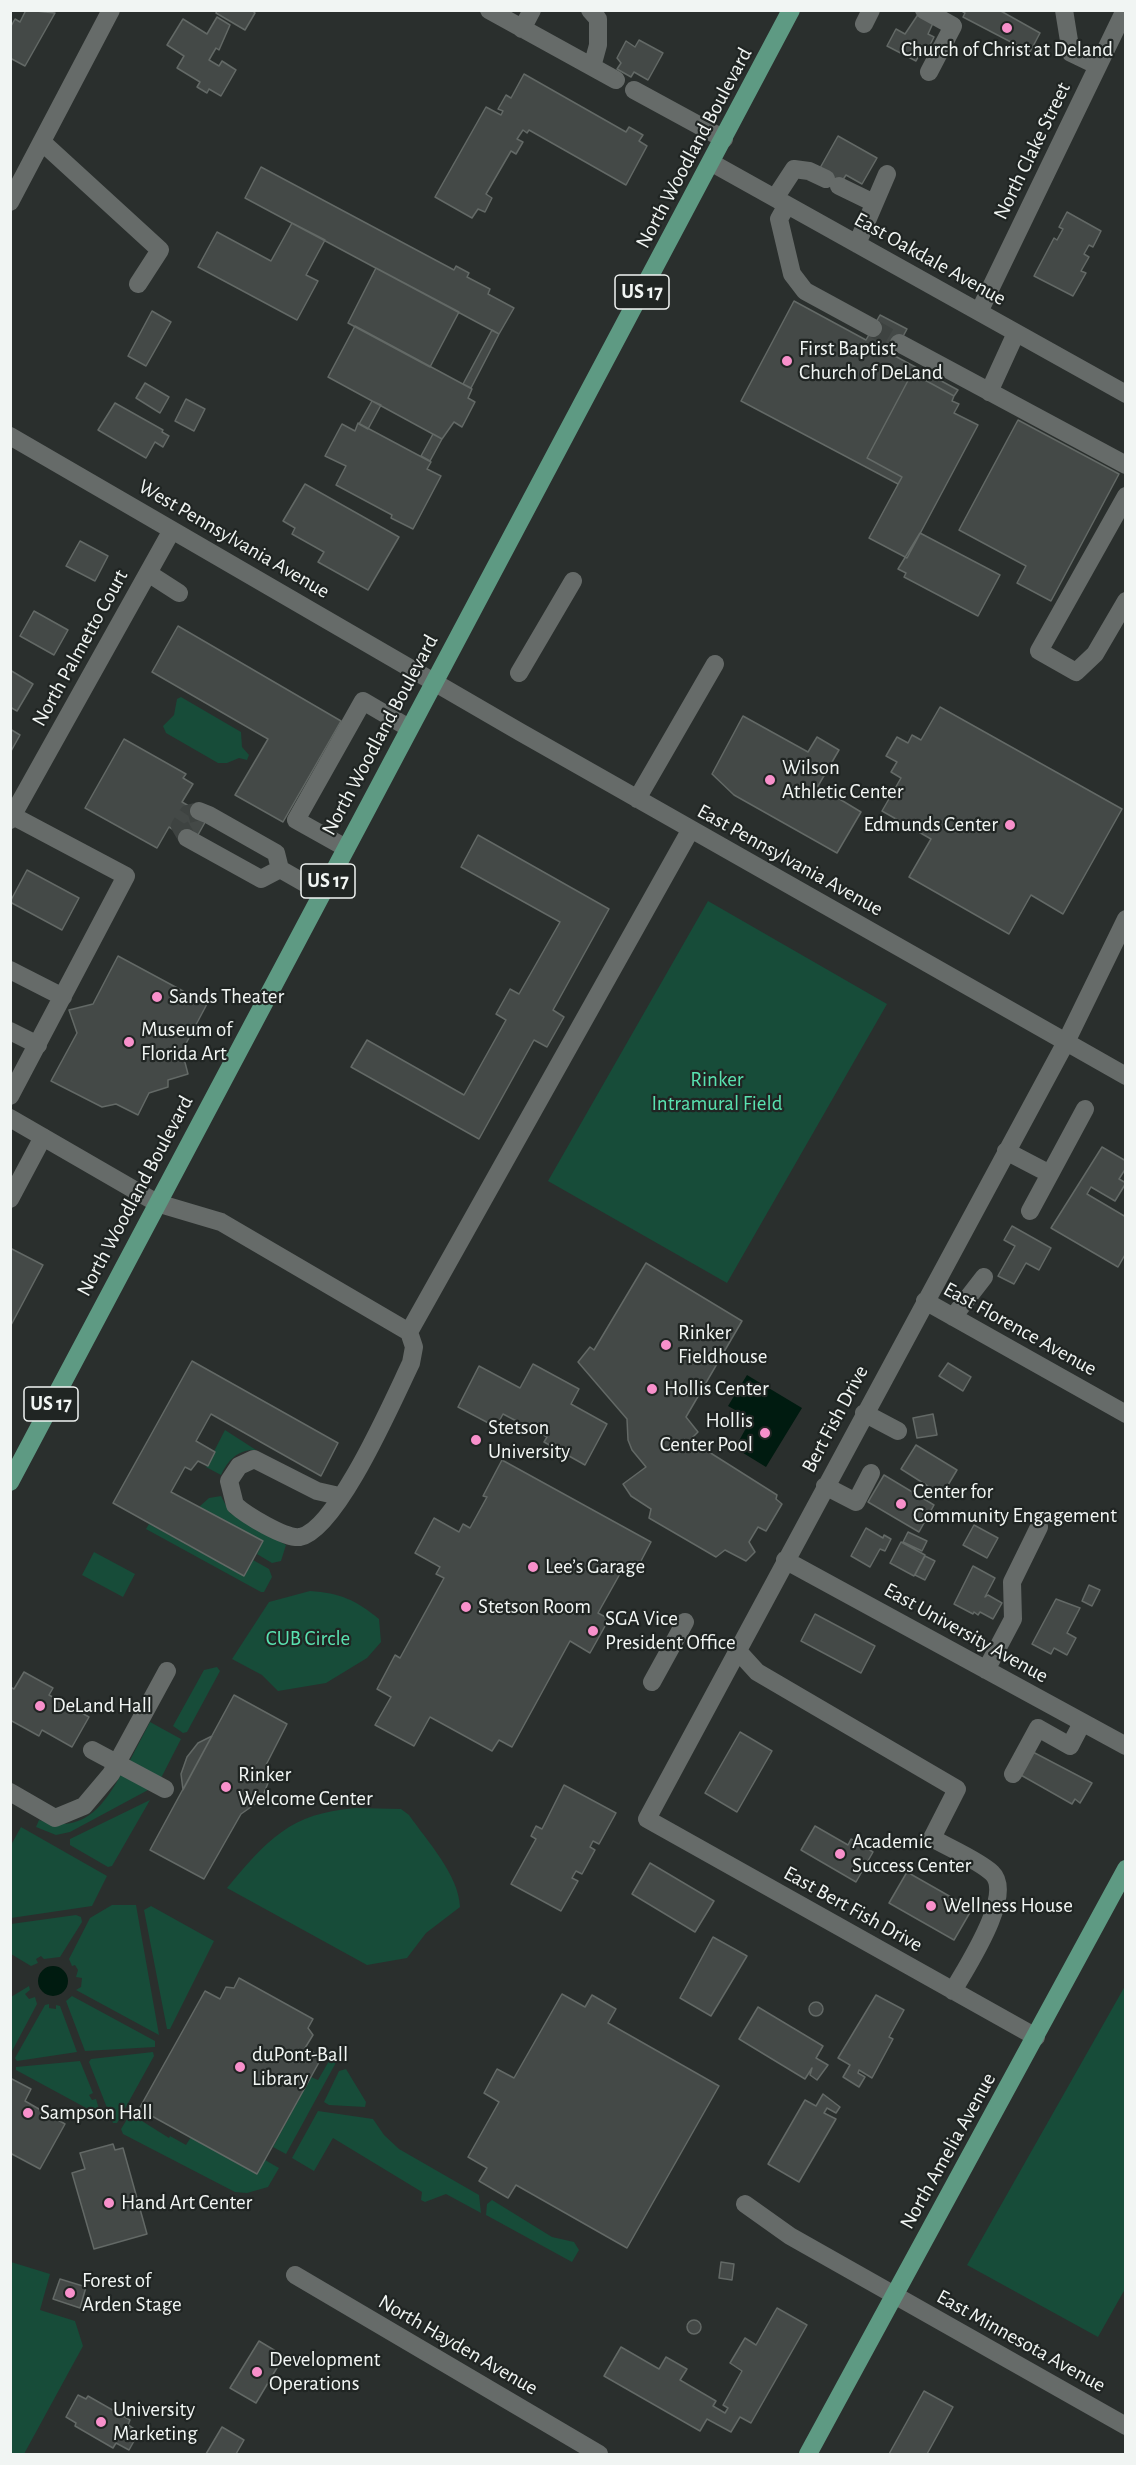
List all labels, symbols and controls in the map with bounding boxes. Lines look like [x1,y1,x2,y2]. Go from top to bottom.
marker: Church of Christ at Deland [1000,21,1014,35]
place label: Church of Christ at Deland [901,37,1113,63]
street label: North Woodland Boulevard [630,43,758,253]
street label: North Clake Street [988,78,1076,224]
street label: East Oakdale Avenue [850,207,1010,311]
road number: US 17 [615,275,669,309]
place label: First Baptist Church of DeLand [799,336,943,386]
marker: First Baptist Church of DeLand [780,354,794,368]
street label: West Pennsylvania Avenue [134,474,334,604]
street label: North Palmetto Court [26,565,134,731]
street label: North Woodland Boulevard [316,630,444,840]
place label: Wilson Athletic Center [782,755,903,805]
marker: Wilson Athletic Center [763,773,777,787]
street label: East Pennsylvania Avenue [693,798,887,922]
place label: Edmunds Center [863,812,998,838]
marker: Edmunds Center [1003,818,1017,832]
road number: US 17 [301,864,355,898]
place label: Sands Theater [169,984,284,1010]
marker: Sands Theater [150,990,164,1004]
place label: Museum of Florida Art [141,1017,232,1067]
marker: Museum of Florida Art [122,1035,136,1049]
park label: Rinker Intramural Field [651,1067,783,1117]
street label: North Woodland Boulevard [71,1091,199,1301]
street label: East Florence Avenue [939,1276,1101,1382]
place label: Rinker Fieldhouse [678,1320,767,1370]
marker: Rinker Fieldhouse [659,1338,673,1352]
street label: Bert Fish Drive [796,1361,874,1477]
place label: Hollis Center [664,1376,769,1402]
marker: Hollis Center [645,1382,659,1396]
road number: US 17 [24,1387,78,1421]
place label: Hollis Center Pool [660,1408,753,1458]
place label: Stetson University [488,1415,570,1465]
marker: Hollis Center Pool [758,1426,772,1440]
marker: Stetson University [469,1433,483,1447]
place label: Center for Community Engagement [913,1479,1117,1529]
marker: Center for Community Engagement [894,1497,908,1511]
place label: Lee’s Garage [545,1554,645,1580]
marker: Lee’s Garage [526,1560,540,1574]
street label: East University Avenue [879,1577,1053,1689]
place label: Stetson Room [478,1594,591,1620]
marker: Stetson Room [459,1600,473,1614]
place label: SGA Vice President Office [605,1606,736,1656]
marker: SGA Vice President Office [586,1624,600,1638]
park label: CUB Circle [266,1626,350,1652]
place label: DeLand Hall [52,1693,152,1719]
marker: DeLand Hall [33,1699,47,1713]
place label: Rinker Welcome Center [238,1762,373,1812]
marker: Rinker Welcome Center [219,1780,233,1794]
place label: Academic Success Center [852,1829,971,1879]
marker: Academic Success Center [833,1847,847,1861]
street label: East Bert Fish Drive [779,1860,927,1958]
place label: Wellness House [943,1893,1073,1919]
marker: Wellness House [924,1899,938,1913]
place label: duPont-Ball Library [252,2042,348,2092]
marker: duPont-Ball Library [233,2060,247,2074]
street label: North Amelia Avenue [895,2068,1001,2234]
place label: Sampson Hall [40,2100,153,2126]
marker: Sampson Hall [21,2106,35,2120]
place label: Hand Art Center [121,2190,252,2216]
marker: Hand Art Center [102,2196,116,2210]
place label: Forest of Arden Stage [82,2268,182,2318]
street label: East Minnesota Avenue [932,2284,1110,2398]
marker: Forest of Arden Stage [63,2286,77,2300]
street label: North Hayden Avenue [374,2289,542,2401]
place label: Development Operations [269,2347,381,2397]
marker: Development Operations [250,2365,264,2379]
place label: University Marketing [113,2397,197,2447]
marker: University Marketing [94,2415,108,2429]

